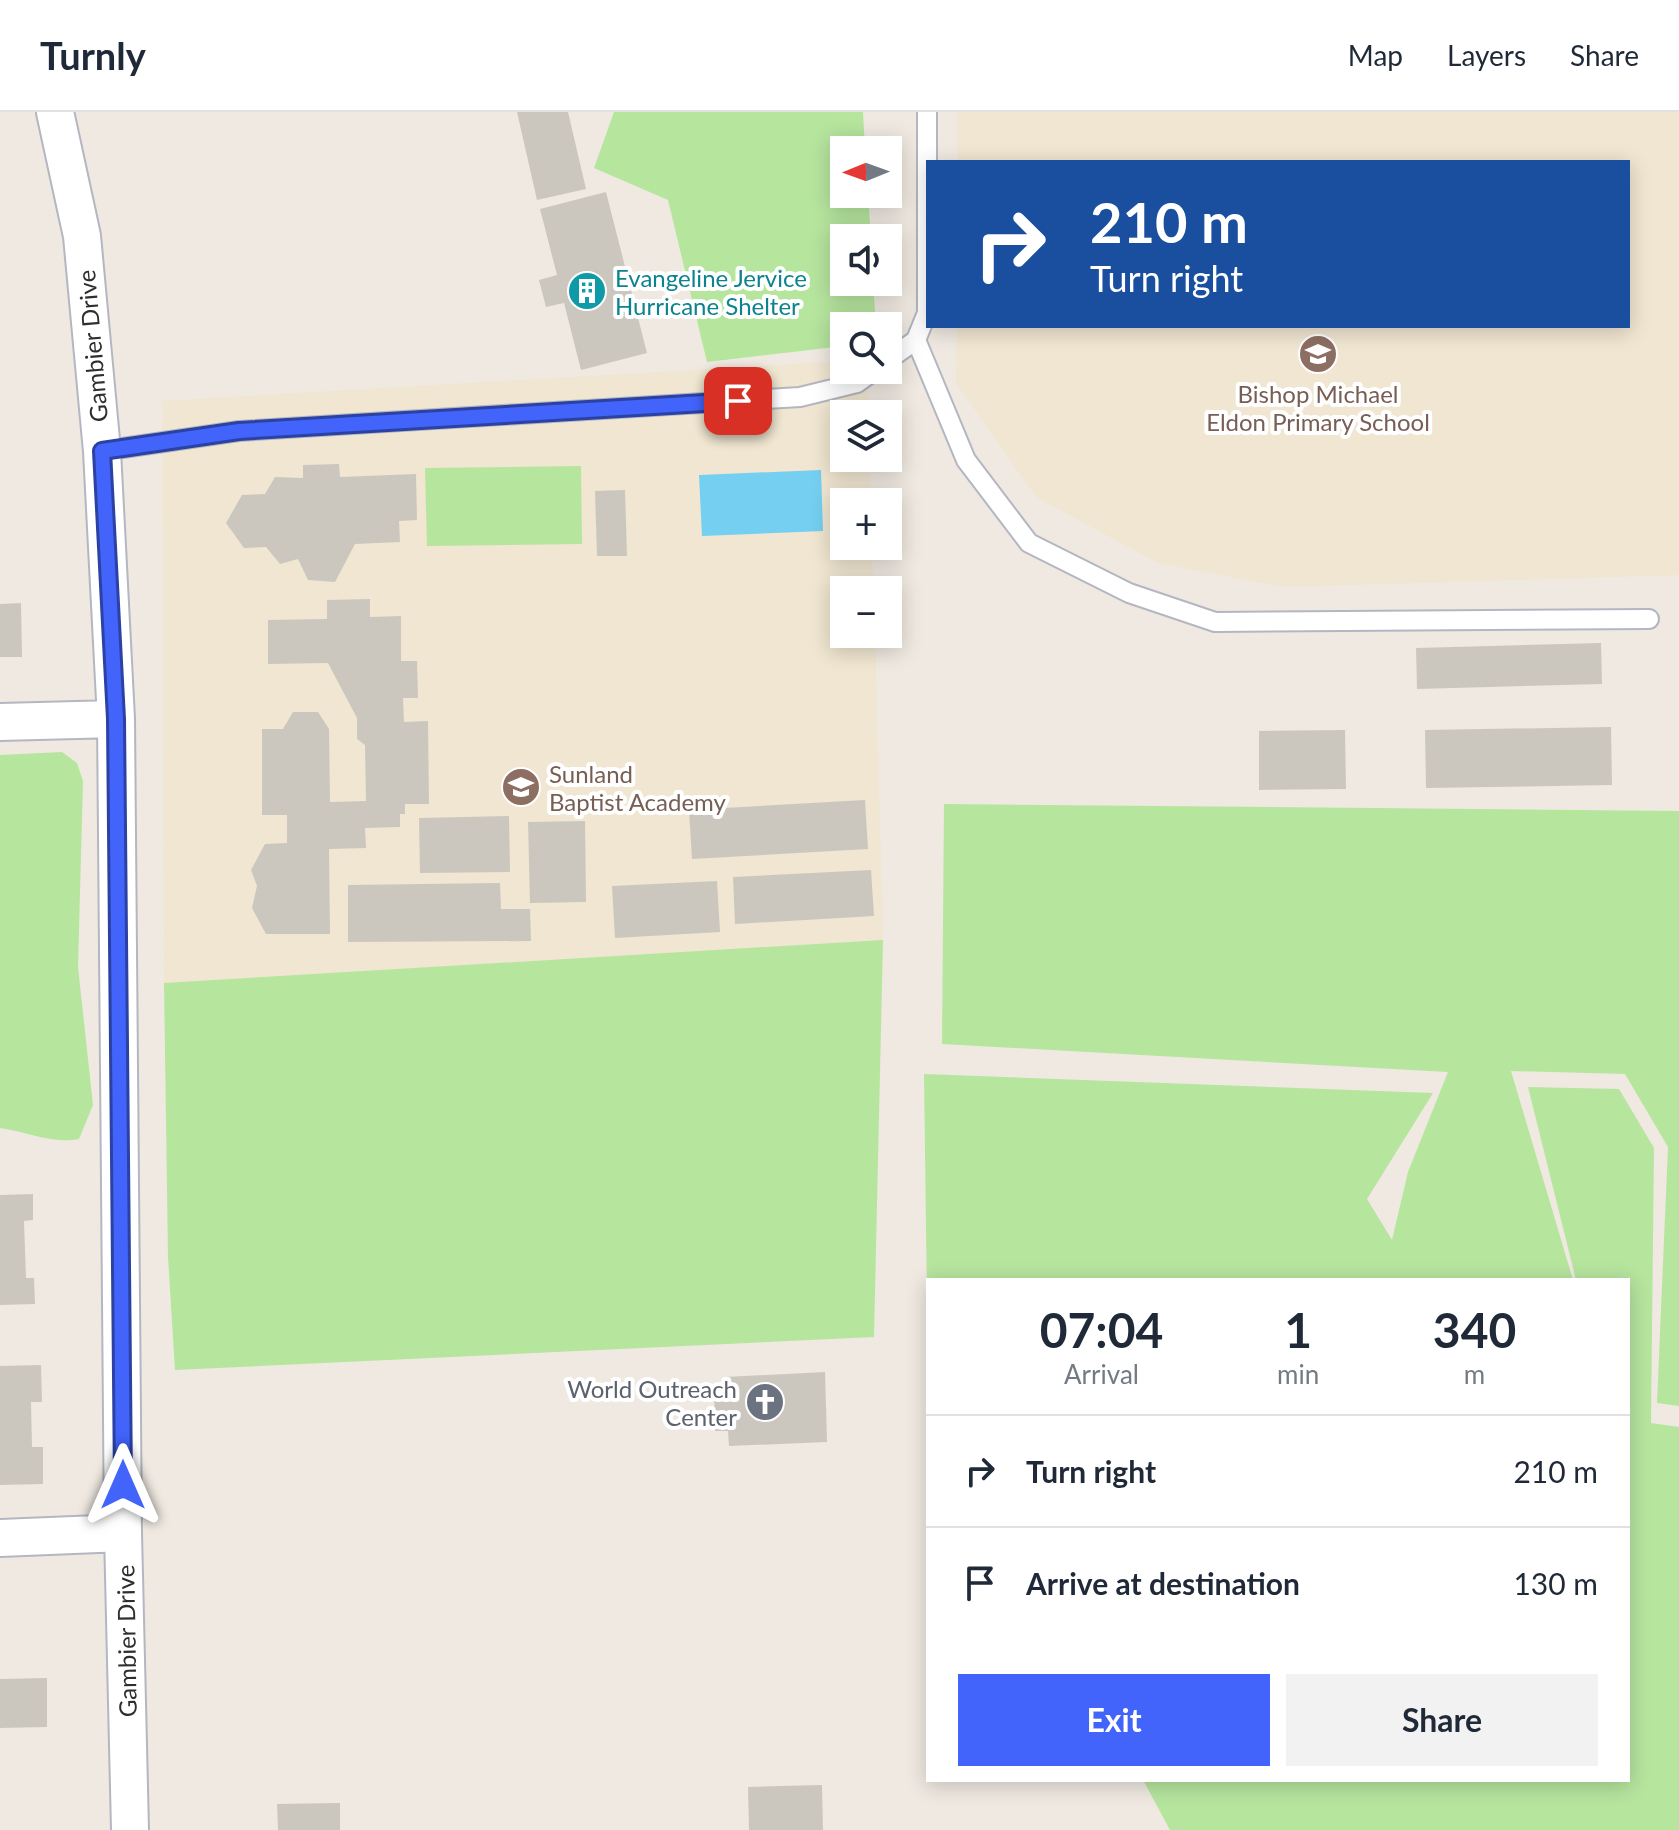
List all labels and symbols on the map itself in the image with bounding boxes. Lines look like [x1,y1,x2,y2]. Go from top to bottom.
north arrow [830,136,902,208]
place label: Evangeline Jervice Hurricane Shelter [615,263,807,320]
street label: Gambier Drive [71,269,113,423]
building icon: Evangeline Jervice Hurricane Shelter [566,270,608,312]
school or university icon: Bishop Michael Eldon Primary School [1297,333,1339,375]
pin [704,367,772,435]
place label: Bishop Michael Eldon Primary School [1206,379,1430,436]
place label: Sunland Baptist Academy [549,759,727,816]
school or university icon: Sunland Baptist Academy [500,766,542,808]
place label: World Outreach Center [567,1374,737,1431]
church icon: World Outreach Center [744,1381,786,1423]
position arrow [81,1443,165,1527]
street label: Gambier Drive [110,1564,142,1718]

